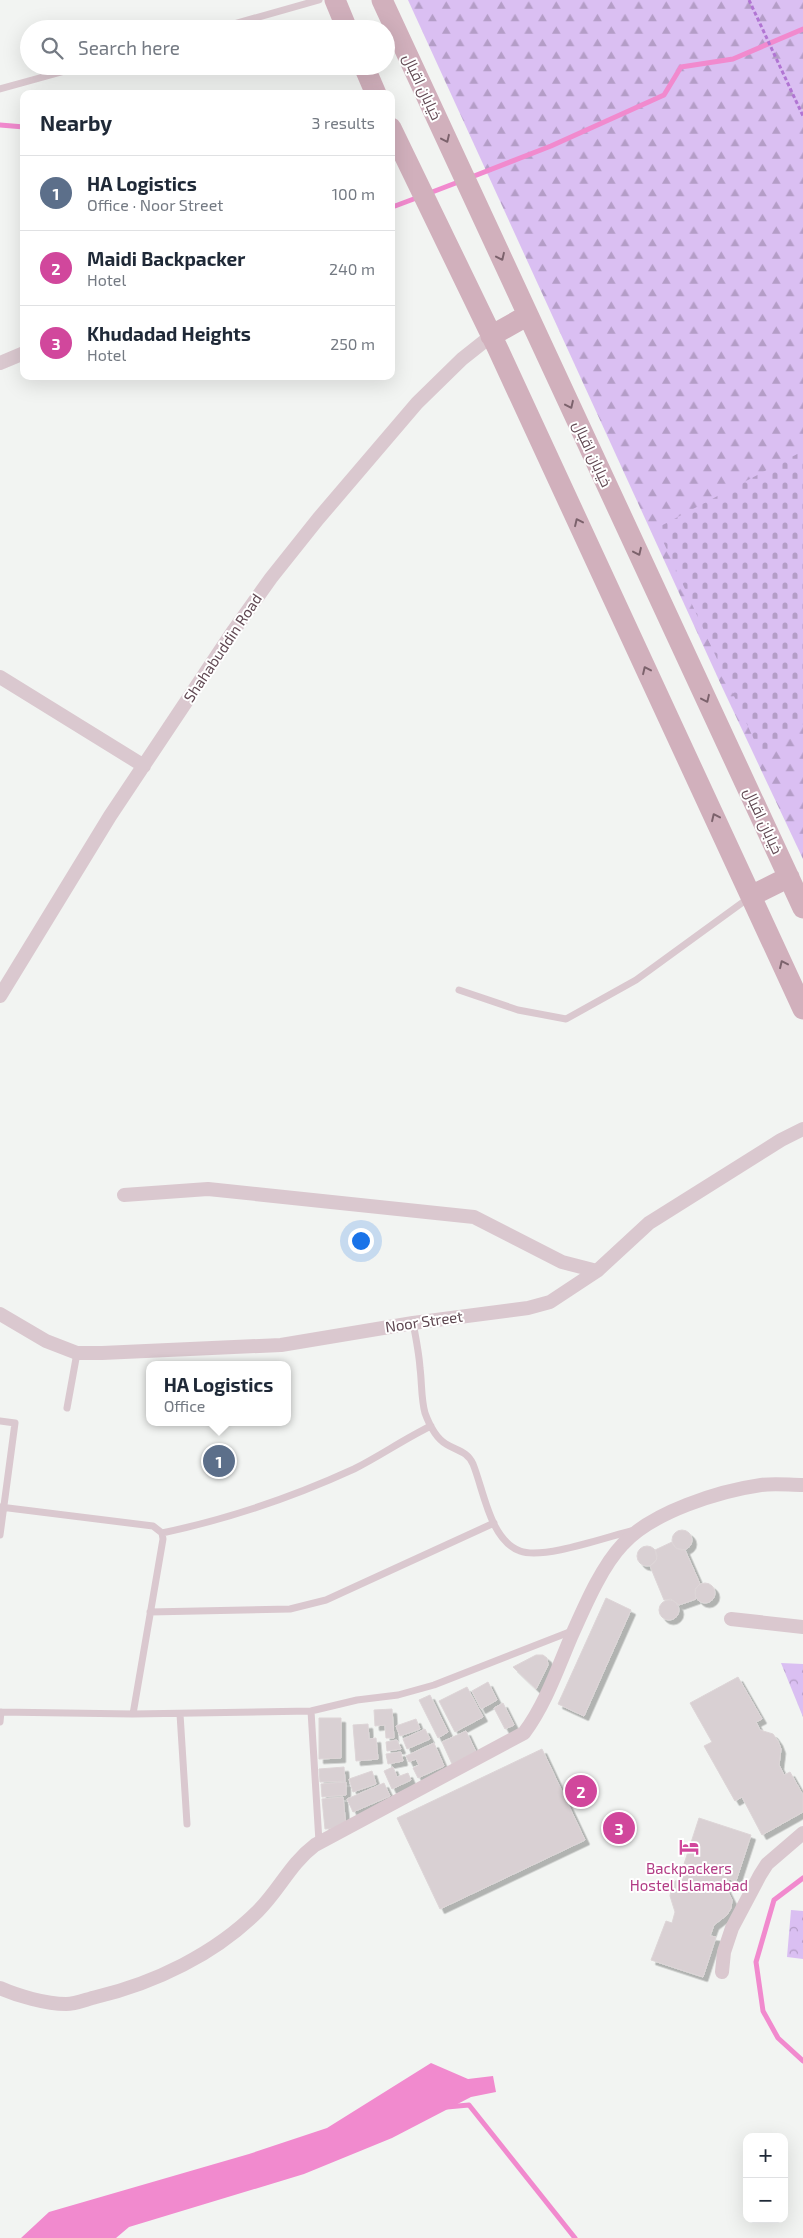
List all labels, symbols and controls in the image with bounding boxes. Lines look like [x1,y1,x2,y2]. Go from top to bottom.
search box [20,20,395,75]
icon: search [38,34,66,62]
text: Search here [78,36,180,59]
street label: خیابان اقبال [398,51,446,123]
text: Nearby [40,110,112,135]
text: 3 results [312,113,375,132]
one-way arrow [440,134,450,143]
text: HA Logistics [87,172,197,195]
text: 1 [53,184,59,203]
text: 100 m [332,184,375,203]
text: Office · Noor Street [87,195,223,214]
text: Maidi Backpacker [87,247,245,270]
one-way arrow [495,252,505,261]
text: 2 [51,259,61,278]
text: 240 m [329,259,375,278]
text: Hotel [87,270,126,289]
text: Khudadad Heights [87,322,251,345]
text: 3 [51,334,61,353]
text: 250 m [330,334,375,353]
text: Hotel [87,345,126,364]
one-way arrow [563,400,574,409]
street label: خیابان اقبال [568,418,616,490]
one-way arrow [574,518,584,527]
one-way arrow [632,547,642,556]
street label: Shahabuddin Road [179,590,265,705]
one-way arrow [642,666,653,675]
one-way arrow [700,694,710,703]
street label: خیابان اقبال [739,785,787,857]
one-way arrow [711,813,721,822]
one-way arrow [780,961,790,970]
your location [348,1228,374,1254]
street label: Noor Street [384,1307,464,1335]
popup [146,1361,291,1426]
text: HA Logistics [164,1373,273,1396]
text: Office [164,1396,205,1415]
pin: 1 [203,1442,235,1480]
pin: 2 [565,1772,597,1810]
pin: 3 [603,1809,635,1847]
hotel icon: Backpackers Hostel Islamabad [678,1836,700,1858]
place label: Backpackers Hostel Islamabad [630,1859,748,1894]
map controls [743,2133,788,2223]
button: + [743,2133,788,2178]
button: − [743,2178,788,2223]

